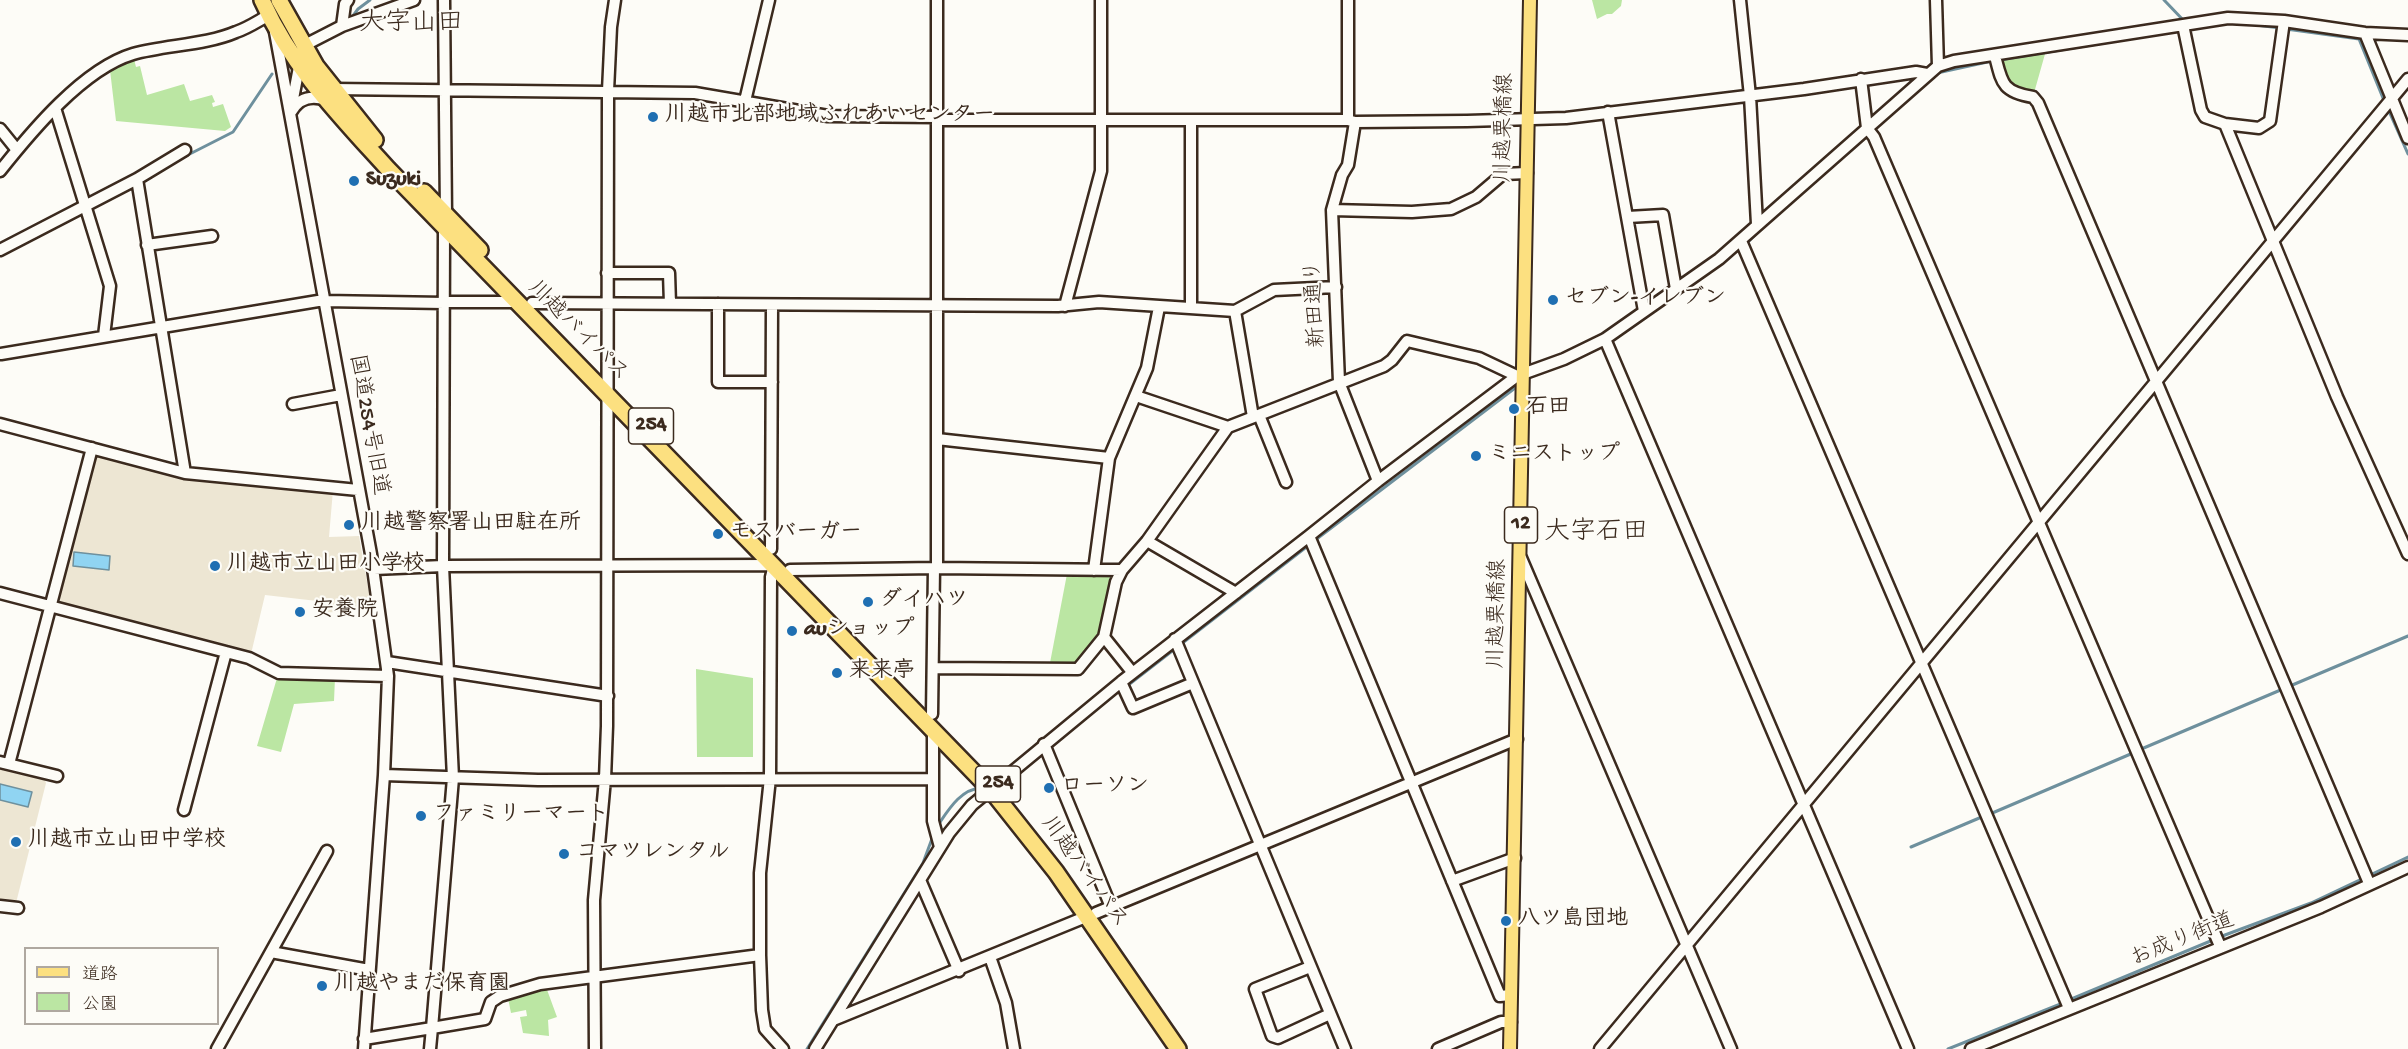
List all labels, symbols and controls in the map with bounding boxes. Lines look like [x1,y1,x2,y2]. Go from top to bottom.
district label: 大字山田 [359,9,463,41]
street label: 川越栗橋線 [1492,73,1520,183]
place label: 川越市北部地域ふれあいセンター [665,104,995,130]
marker: 川越市北部地域ふれあいセンター [646,110,660,124]
place label: Suzuki [366,168,421,194]
marker: Suzuki [347,174,361,188]
street label: 新田通り [1302,259,1332,349]
street label: 川越バイパス [521,276,633,388]
place label: セブン-イレブン [1565,287,1726,313]
marker: セブン-イレブン [1546,293,1560,307]
street label: 国道254号旧道 [342,352,392,498]
place label: 石田 [1526,396,1570,422]
marker: 石田 [1507,402,1521,416]
road number: 254 [628,408,674,444]
place label: ミニストップ [1488,443,1620,469]
marker: ミニストップ [1469,449,1483,463]
road number: 12 [1504,507,1538,543]
place label: 川越警察署山田駐在所 [361,512,581,538]
marker: 川越警察署山田駐在所 [342,518,356,532]
district label: 大字石田 [1544,518,1648,550]
place label: モスバーガー [730,521,862,547]
marker: モスバーガー [711,527,725,541]
place label: 川越市立山田小学校 [227,553,425,579]
marker: 川越市立山田小学校 [208,559,222,573]
street label: 川越栗橋線 [1485,559,1513,669]
place label: ダイハツ [880,589,968,615]
marker: ダイハツ [861,595,875,609]
place label: 安養院 [312,599,378,625]
marker: 安養院 [293,605,307,619]
place label: auショップ [804,618,915,644]
marker: auショップ [785,624,799,638]
place label: 来来亭 [849,660,915,686]
marker: 来来亭 [830,666,844,680]
road number: 254 [976,766,1020,802]
place label: ローソン [1061,775,1149,801]
marker: ローソン [1042,781,1056,795]
place label: ファミリーマート [433,803,609,829]
marker: ファミリーマート [414,809,428,823]
street label: 川越バイパス [1034,812,1132,934]
place label: 川越市立山田中学校 [28,829,226,855]
marker: 川越市立山田中学校 [9,835,23,849]
place label: コマツレンタル [576,841,730,867]
marker: コマツレンタル [557,847,571,861]
place label: 八ツ島団地 [1518,908,1628,934]
street label: お成り街道 [2127,908,2239,974]
marker: 八ツ島団地 [1499,914,1513,928]
legend [24,947,219,1025]
text: 道路 [82,965,118,986]
place label: 川越やまだ保育園 [334,973,510,999]
marker: 川越やまだ保育園 [315,979,329,993]
text: 公園 [82,995,118,1016]

